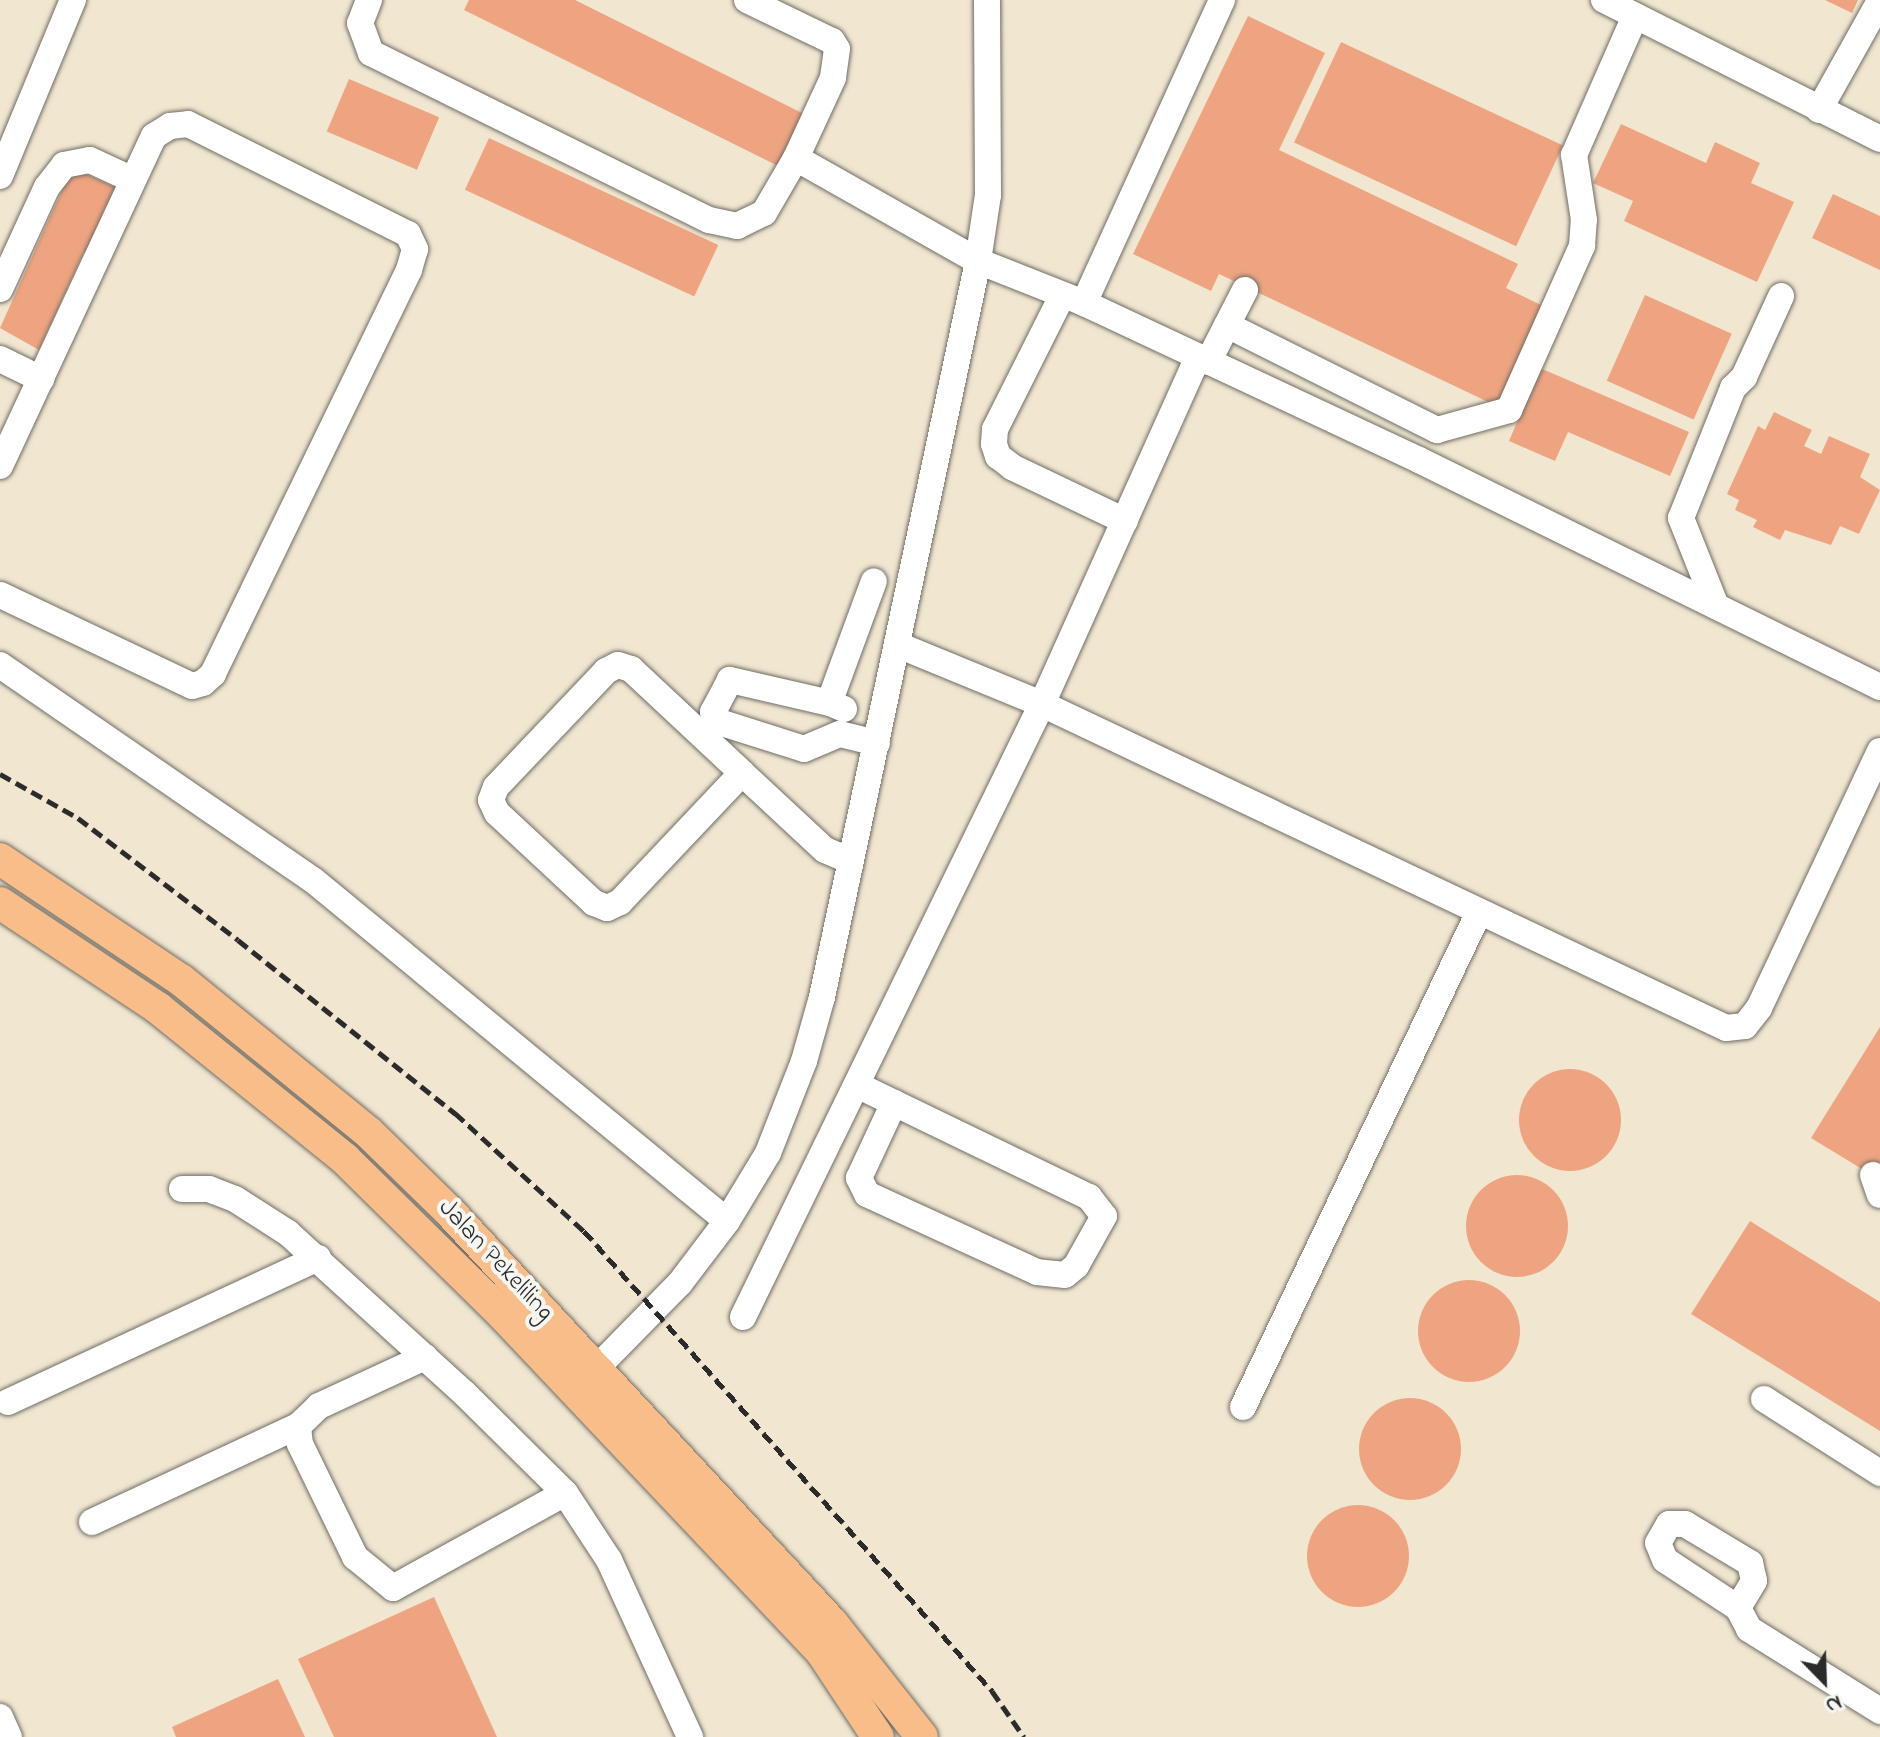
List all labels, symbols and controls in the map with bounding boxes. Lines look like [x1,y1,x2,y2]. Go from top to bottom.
street label: Jalan Pekeliling [431,1194,559,1328]
north arrow [1784,1641,1864,1721]
text: N [1820,1685,1846,1721]

